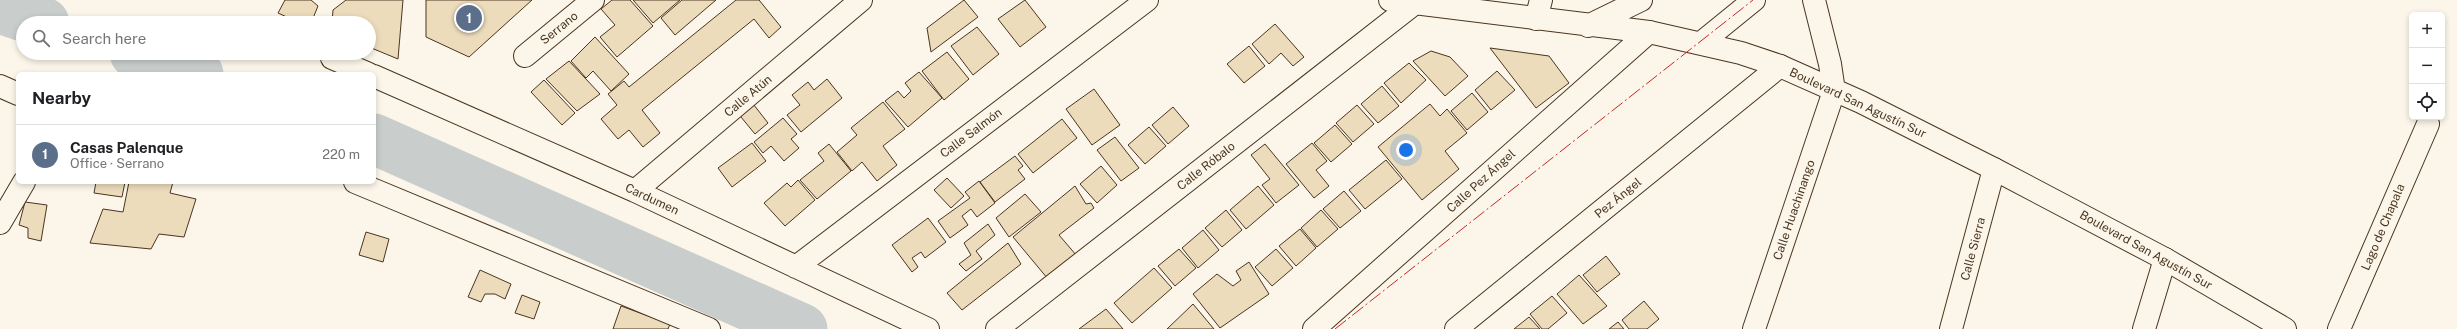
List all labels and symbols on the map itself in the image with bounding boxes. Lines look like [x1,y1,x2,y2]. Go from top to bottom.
pin: 1 [456,3,482,33]
street label: Serrano [537,8,581,47]
street label: Boulevard San Agustín Sur [1787,65,1929,141]
street label: Calle Atún [721,72,775,120]
street label: Calle Salmón [937,105,1005,161]
street label: Calle Róbalo [1174,139,1238,193]
your location [1396,140,1416,160]
street label: Calle Pez Ángel [1444,146,1518,215]
street label: Calle Huachinango [1770,158,1818,262]
street label: Pez Ángel [1592,175,1644,221]
street label: Cardumen [623,180,681,218]
street label: Lago de Chapala [2358,182,2408,272]
street label: Boulevard San Agustín Sur [2077,208,2215,292]
street label: Calle Sierra [1958,216,1988,282]

